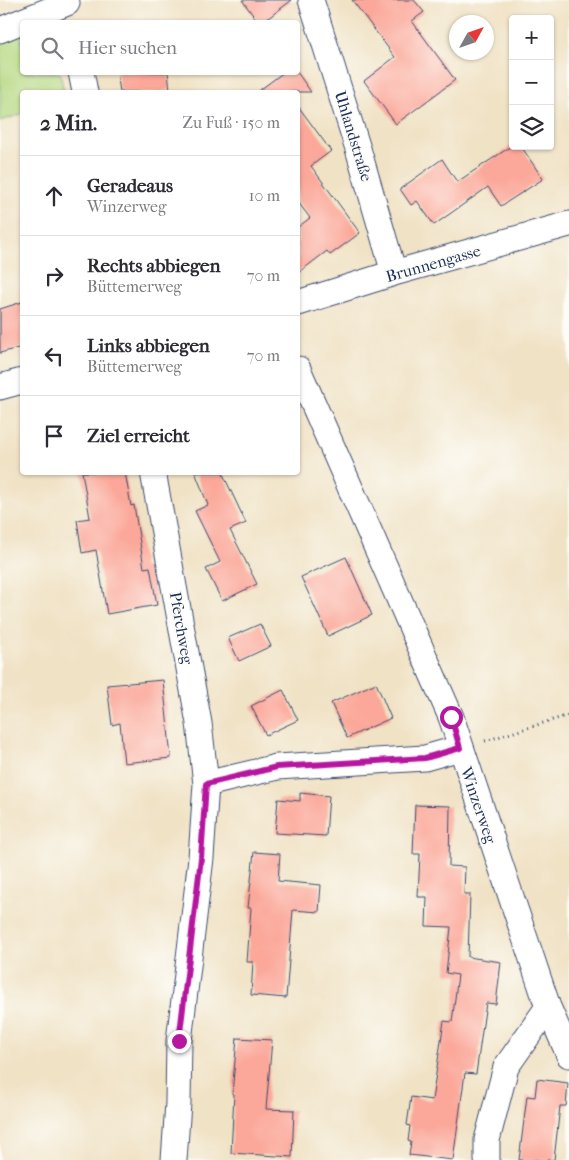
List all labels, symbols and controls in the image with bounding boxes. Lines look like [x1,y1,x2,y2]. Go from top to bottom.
north arrow [449,15,494,60]
map controls [509,15,554,150]
button: + [509,15,554,60]
search box [20,20,300,75]
icon: search [38,34,66,62]
text: Hier suchen [78,37,177,59]
button: − [509,60,554,105]
street label: Uhlandstraße [331,89,376,184]
button: layers [509,105,554,150]
text: 2 Min. [40,111,97,135]
text: Zu Fuß · 150 m [182,113,280,132]
text: Geradeaus [87,175,173,197]
icon: ahead [40,182,68,210]
text: 10 m [249,186,280,205]
text: Winzerweg [87,197,167,216]
street label: Brunnengasse [384,241,483,286]
text: Rechts abbiegen [87,255,221,277]
icon: right [40,262,68,290]
text: 70 m [247,266,280,285]
text: Büttemerweg [87,277,182,296]
text: Links abbiegen [87,335,210,357]
icon: left [40,342,68,370]
text: 70 m [247,346,280,365]
text: Büttemerweg [87,357,182,376]
icon: arrive [40,422,68,450]
text: Ziel erreicht [87,425,190,447]
street label: Pferchweg [166,590,197,666]
route start [440,706,463,729]
street label: Winzerweg [456,764,501,846]
route end [168,1030,191,1053]

